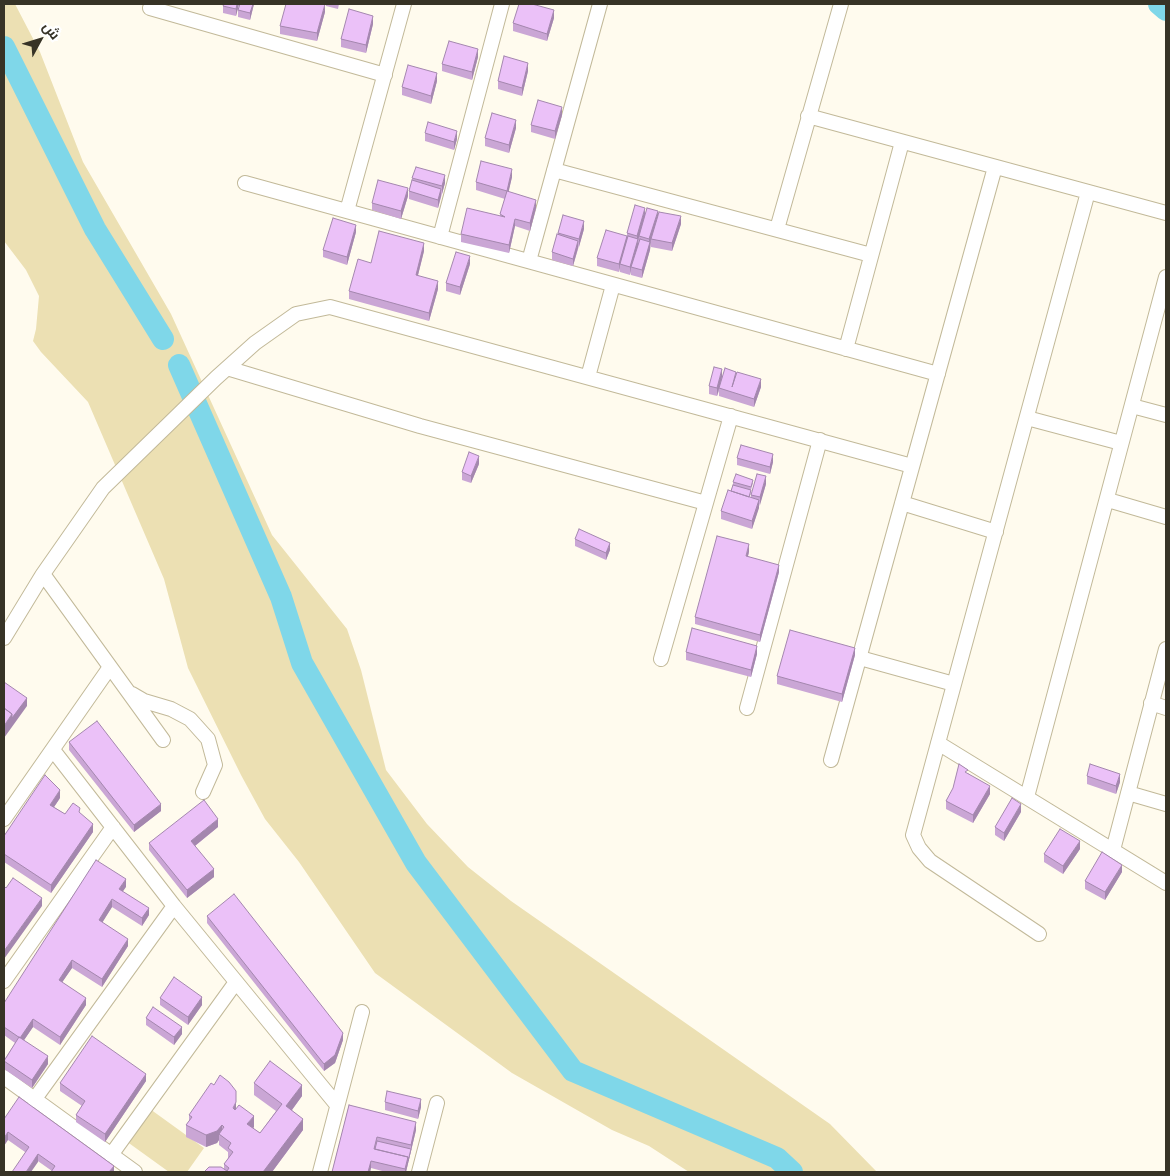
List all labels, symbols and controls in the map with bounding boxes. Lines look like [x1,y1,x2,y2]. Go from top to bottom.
north arrow [15,15,65,65]
text: ش [38,17,65,44]

